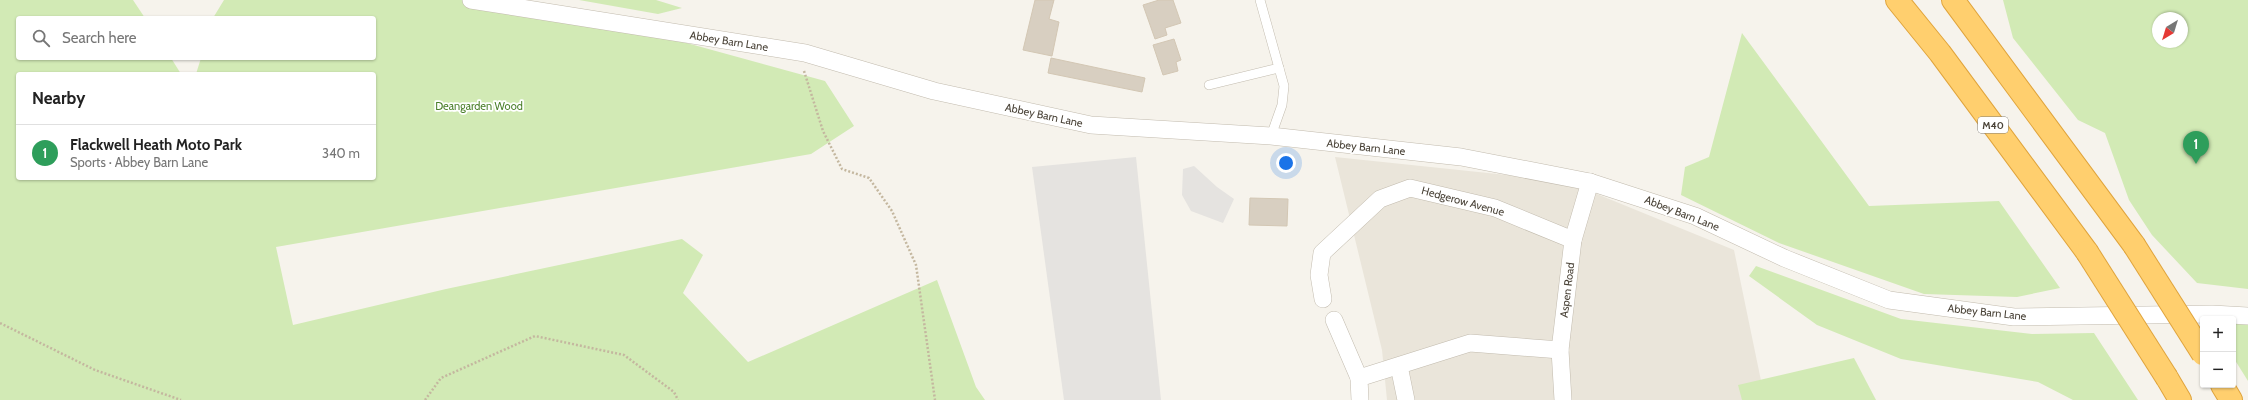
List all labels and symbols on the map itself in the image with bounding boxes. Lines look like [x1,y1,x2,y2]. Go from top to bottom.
north arrow [2152,12,2188,48]
street label: Abbey Barn Lane [689,28,770,54]
park label: Deangarden Wood [435,99,523,113]
street label: Abbey Barn Lane [1004,100,1085,130]
road number: M40 [1978,117,2008,133]
pin: 1 [2183,131,2209,164]
street label: Abbey Barn Lane [1326,136,1406,158]
your location [1276,153,1296,173]
street label: Hedgerow Avenue [1420,183,1506,219]
street label: Abbey Barn Lane [1643,192,1722,234]
street label: Aspen Road [1557,262,1577,318]
street label: Abbey Barn Lane [1947,301,2027,323]

